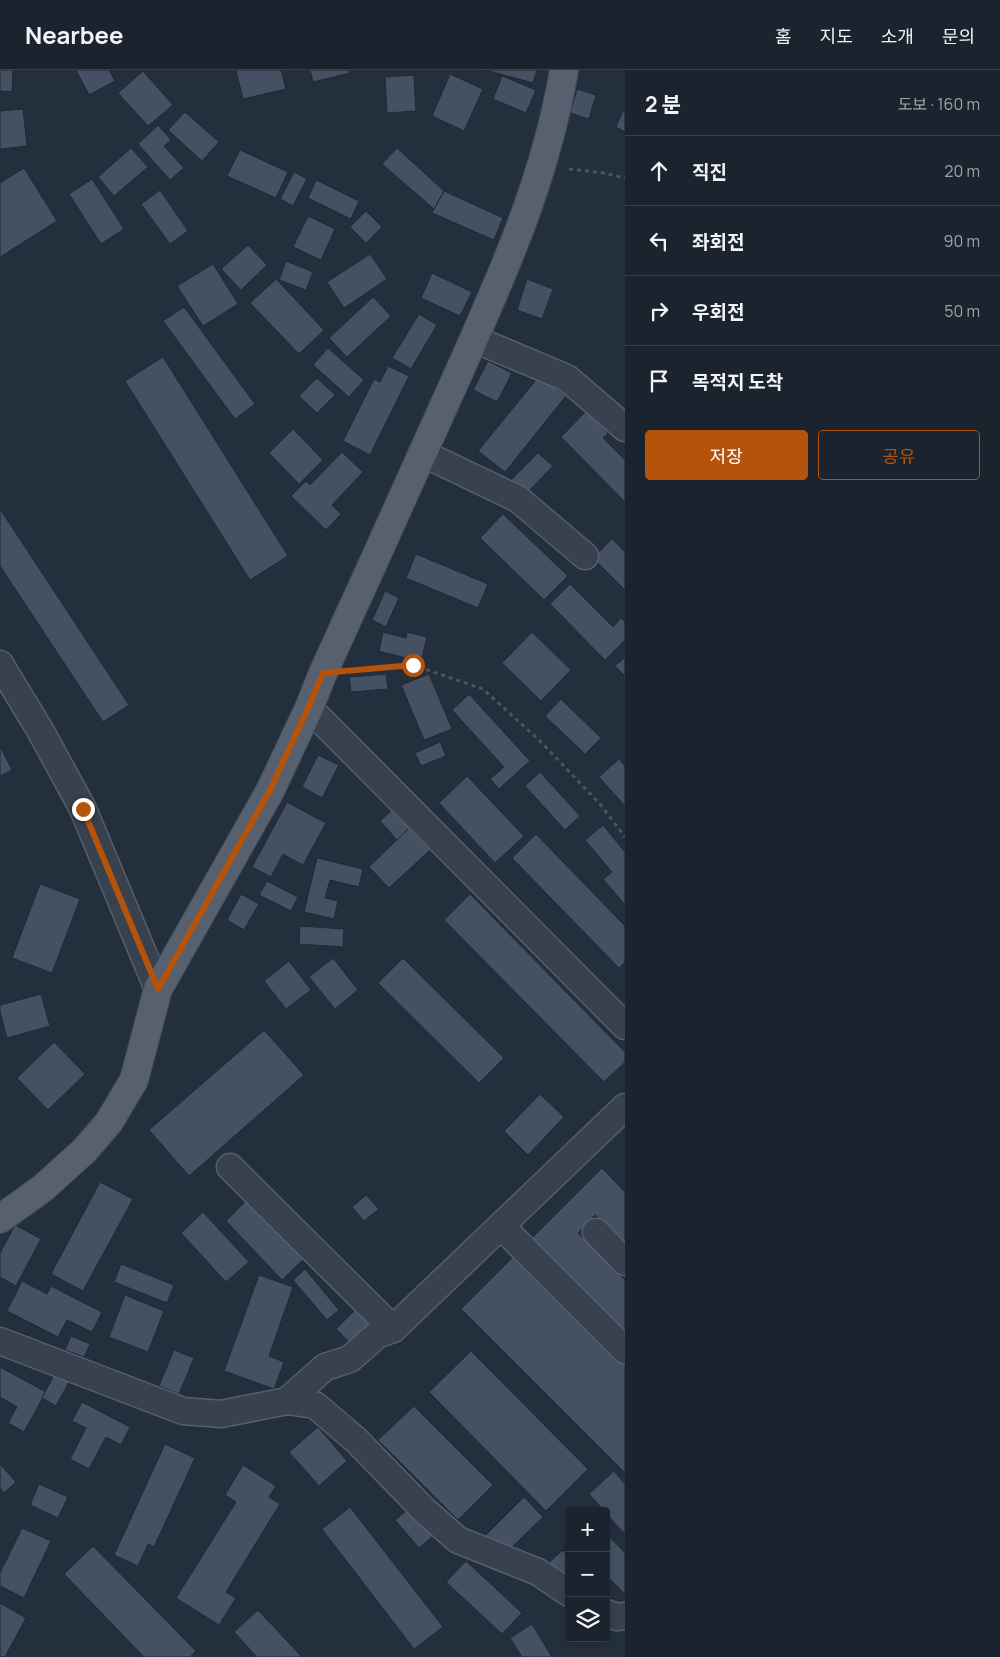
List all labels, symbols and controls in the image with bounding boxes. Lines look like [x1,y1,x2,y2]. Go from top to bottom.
text: Nearbee [25,18,124,51]
text: 홈 [775,24,792,48]
text: 지도 [820,24,853,48]
text: 소개 [881,24,914,48]
text: 문의 [942,24,975,48]
text: 2 분 [645,90,681,118]
text: 도보 · 160 m [898,93,980,115]
icon: ahead [645,157,673,185]
text: 직진 [692,159,727,185]
text: 20 m [944,160,980,182]
icon: left [645,227,673,255]
text: 좌회전 [692,229,744,255]
text: 90 m [944,230,980,252]
icon: right [645,297,673,325]
text: 우회전 [692,299,744,325]
text: 50 m [944,300,980,322]
icon: arrive [645,367,673,395]
text: 목적지 도착 [692,369,783,395]
button: 저장 [645,430,808,480]
button: 공유 [818,430,980,480]
route start [402,654,425,677]
route end [72,798,95,821]
map controls [565,1507,610,1642]
button: + [565,1507,610,1552]
button: − [565,1552,610,1597]
button: layers [565,1597,610,1642]

